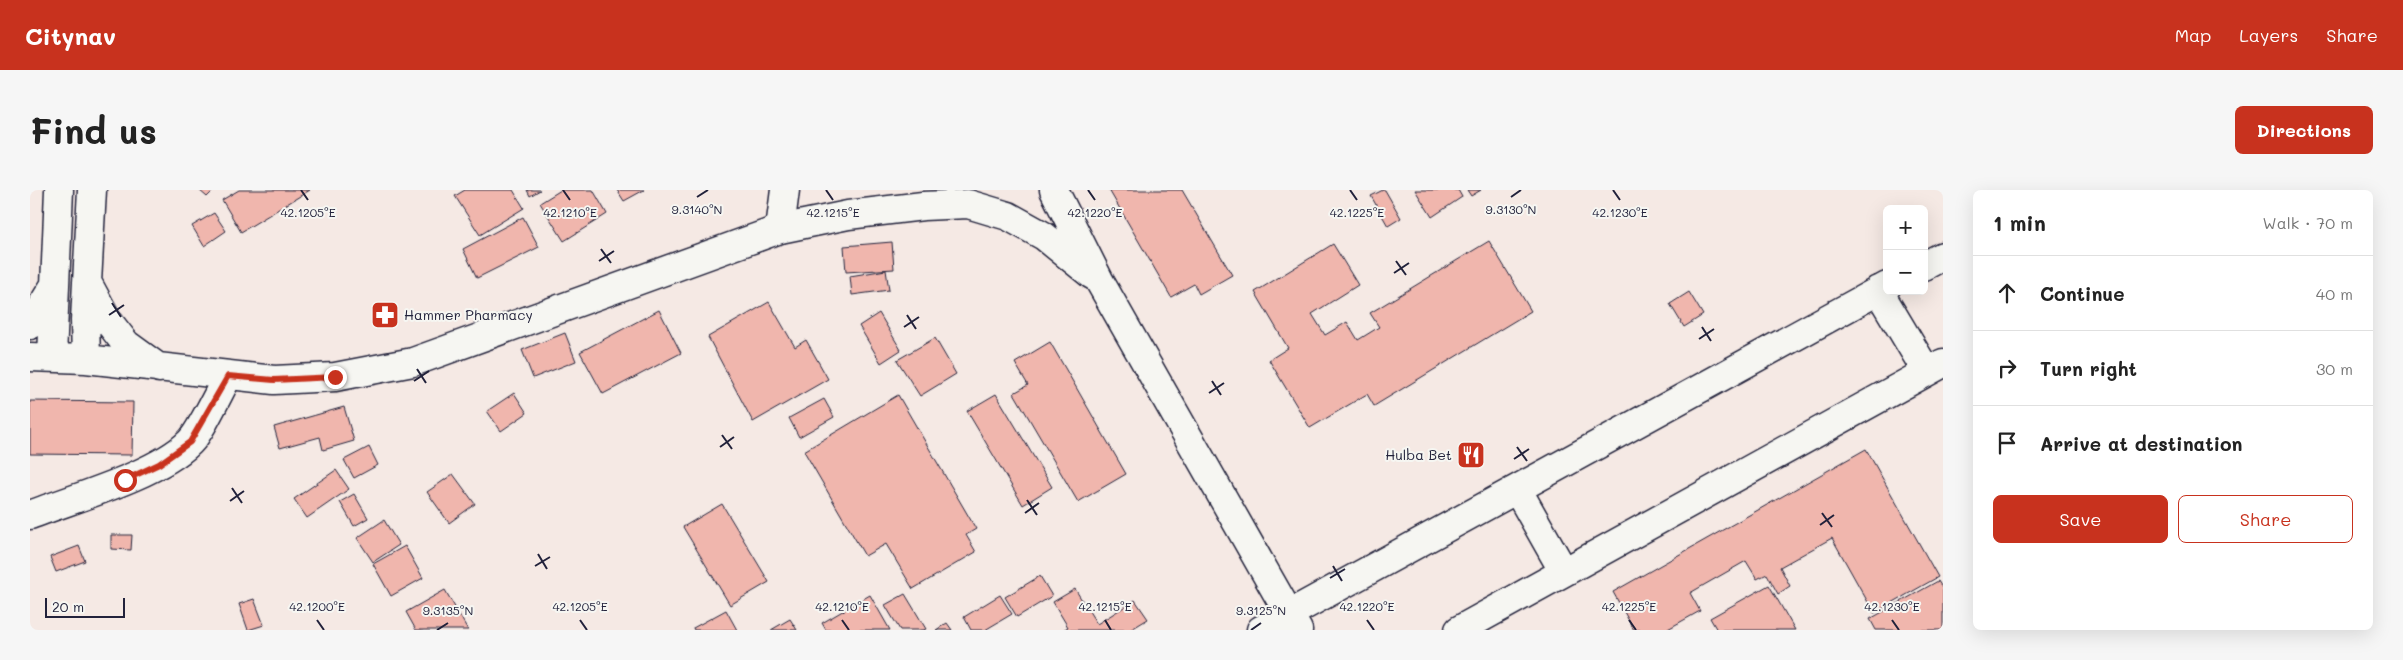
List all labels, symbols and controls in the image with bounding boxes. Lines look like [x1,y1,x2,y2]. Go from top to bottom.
text: Citynav [25,20,116,51]
text: Map [2175,23,2211,47]
text: Layers [2239,23,2298,47]
text: Share [2326,23,2378,47]
button: Directions [2235,106,2373,154]
text: Find us [30,107,157,153]
text: 9.3140°N [672,201,722,217]
text: 9.3130°N [1486,201,1536,217]
text: 42.1205°E [280,204,336,220]
text: 42.1210°E [543,204,597,220]
text: 42.1215°E [806,204,860,220]
text: 42.1220°E [1068,204,1123,220]
text: 42.1225°E [1330,204,1384,220]
text: 42.1230°E [1592,204,1648,220]
map controls [1883,205,1928,295]
button: + [1883,205,1928,250]
text: 1 min [1993,209,2046,236]
text: Walk · 70 m [2263,212,2353,233]
button: − [1883,250,1928,295]
icon: ahead [1993,279,2021,307]
text: Continue [2040,281,2125,306]
text: 40 m [2316,283,2353,304]
pharmacy icon: Hammer Pharmacy [370,300,400,330]
place label: Hammer Pharmacy [404,305,533,324]
icon: right [1993,354,2021,382]
text: Turn right [2040,356,2137,381]
text: 30 m [2316,358,2353,379]
route end [324,366,347,389]
icon: arrive [1993,429,2021,457]
text: Arrive at destination [2040,431,2243,456]
restaurant icon: Hulba Bet [1456,440,1486,470]
place label: Hulba Bet [1385,445,1452,464]
route start [114,469,137,492]
button: Save [1993,495,2168,543]
button: Share [2178,495,2353,543]
scale bar [45,595,125,618]
text: 20 m [52,597,84,616]
text: 42.1200°E [289,598,345,614]
text: 42.1205°E [552,598,608,614]
text: 42.1210°E [815,598,869,614]
text: 42.1215°E [1078,598,1132,614]
text: 42.1220°E [1340,598,1395,614]
text: 42.1225°E [1602,598,1656,614]
text: 42.1230°E [1864,598,1920,614]
text: 9.3135°N [423,602,473,618]
text: 9.3125°N [1236,602,1286,618]

